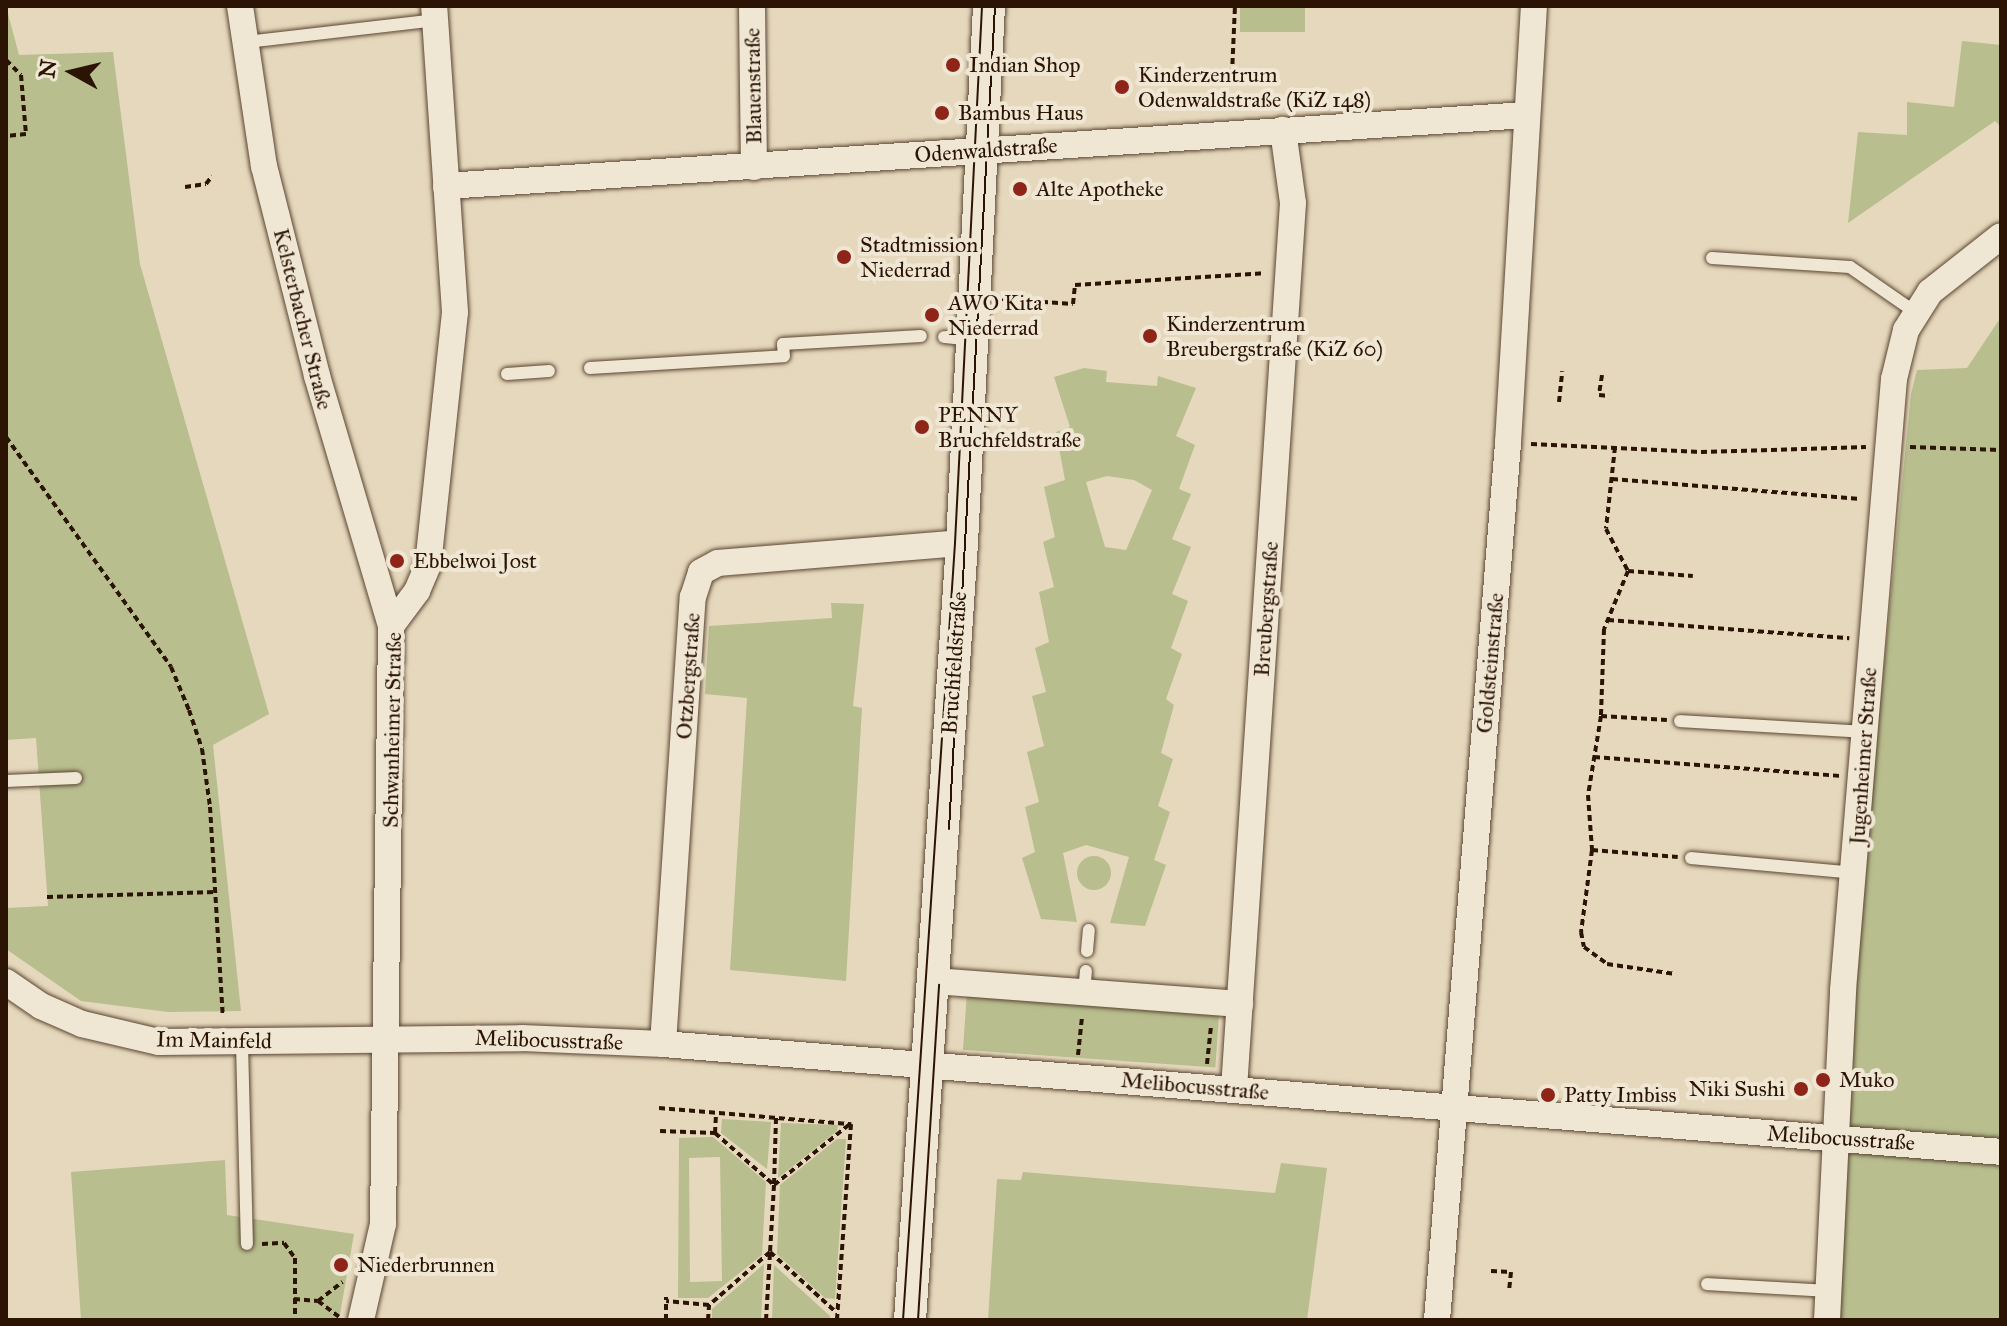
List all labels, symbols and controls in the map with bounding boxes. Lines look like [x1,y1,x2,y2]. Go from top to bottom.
street label: Blauenstraße [739,28,767,144]
north arrow [32,32,112,112]
place label: Indian Shop [969,52,1080,78]
marker: Indian Shop [944,56,962,74]
text: N [33,57,62,80]
place label: Kinderzentrum Odenwaldstraße (KiZ 148) [1138,61,1371,112]
marker: Kinderzentrum Odenwaldstraße (KiZ 148) [1113,78,1131,96]
place label: Bambus Haus [958,100,1083,126]
marker: Bambus Haus [933,104,951,122]
street label: Odenwaldstraße [914,132,1058,168]
place label: Alte Apotheke [1036,176,1164,202]
marker: Alte Apotheke [1011,180,1029,198]
street label: Kelsterbacher Straße [268,226,338,412]
place label: Stadtmission Niederrad [860,231,978,282]
marker: Stadtmission Niederrad [835,248,853,266]
place label: AWO Kita Niederrad [948,289,1043,340]
marker: AWO Kita Niederrad [923,306,941,324]
place label: Kinderzentrum Breubergstraße (KiZ 60) [1166,310,1383,362]
marker: Kinderzentrum Breubergstraße (KiZ 60) [1141,327,1159,345]
place label: PENNY Bruchfeldstraße [938,401,1081,452]
marker: PENNY Bruchfeldstraße [913,418,931,436]
street label: Breubergstraße [1248,540,1284,678]
place label: Ebbelwoi Jost [413,548,537,574]
marker: Ebbelwoi Jost [388,552,406,570]
street label: Bruchfeldstraße [936,591,972,735]
street label: Goldsteinstraße [1471,592,1509,734]
street label: Otzbergstraße [670,612,706,740]
street label: Schwanheimer Straße [377,632,407,828]
street label: Jugenheimer Straße [1844,666,1882,846]
street label: Melibocusstraße [474,1024,624,1056]
street label: Im Mainfeld [156,1026,272,1054]
street label: Melibocusstraße [1120,1066,1270,1106]
place label: Muko [1839,1067,1894,1093]
marker: Muko [1814,1071,1832,1089]
place label: Niki Sushi [1689,1076,1785,1102]
marker: Niki Sushi [1792,1080,1810,1098]
place label: Patty Imbiss [1564,1082,1677,1108]
marker: Patty Imbiss [1539,1086,1557,1104]
street label: Melibocusstraße [1766,1120,1916,1156]
place label: Niederbrunnen [357,1252,495,1278]
marker: Niederbrunnen [332,1256,350,1274]

